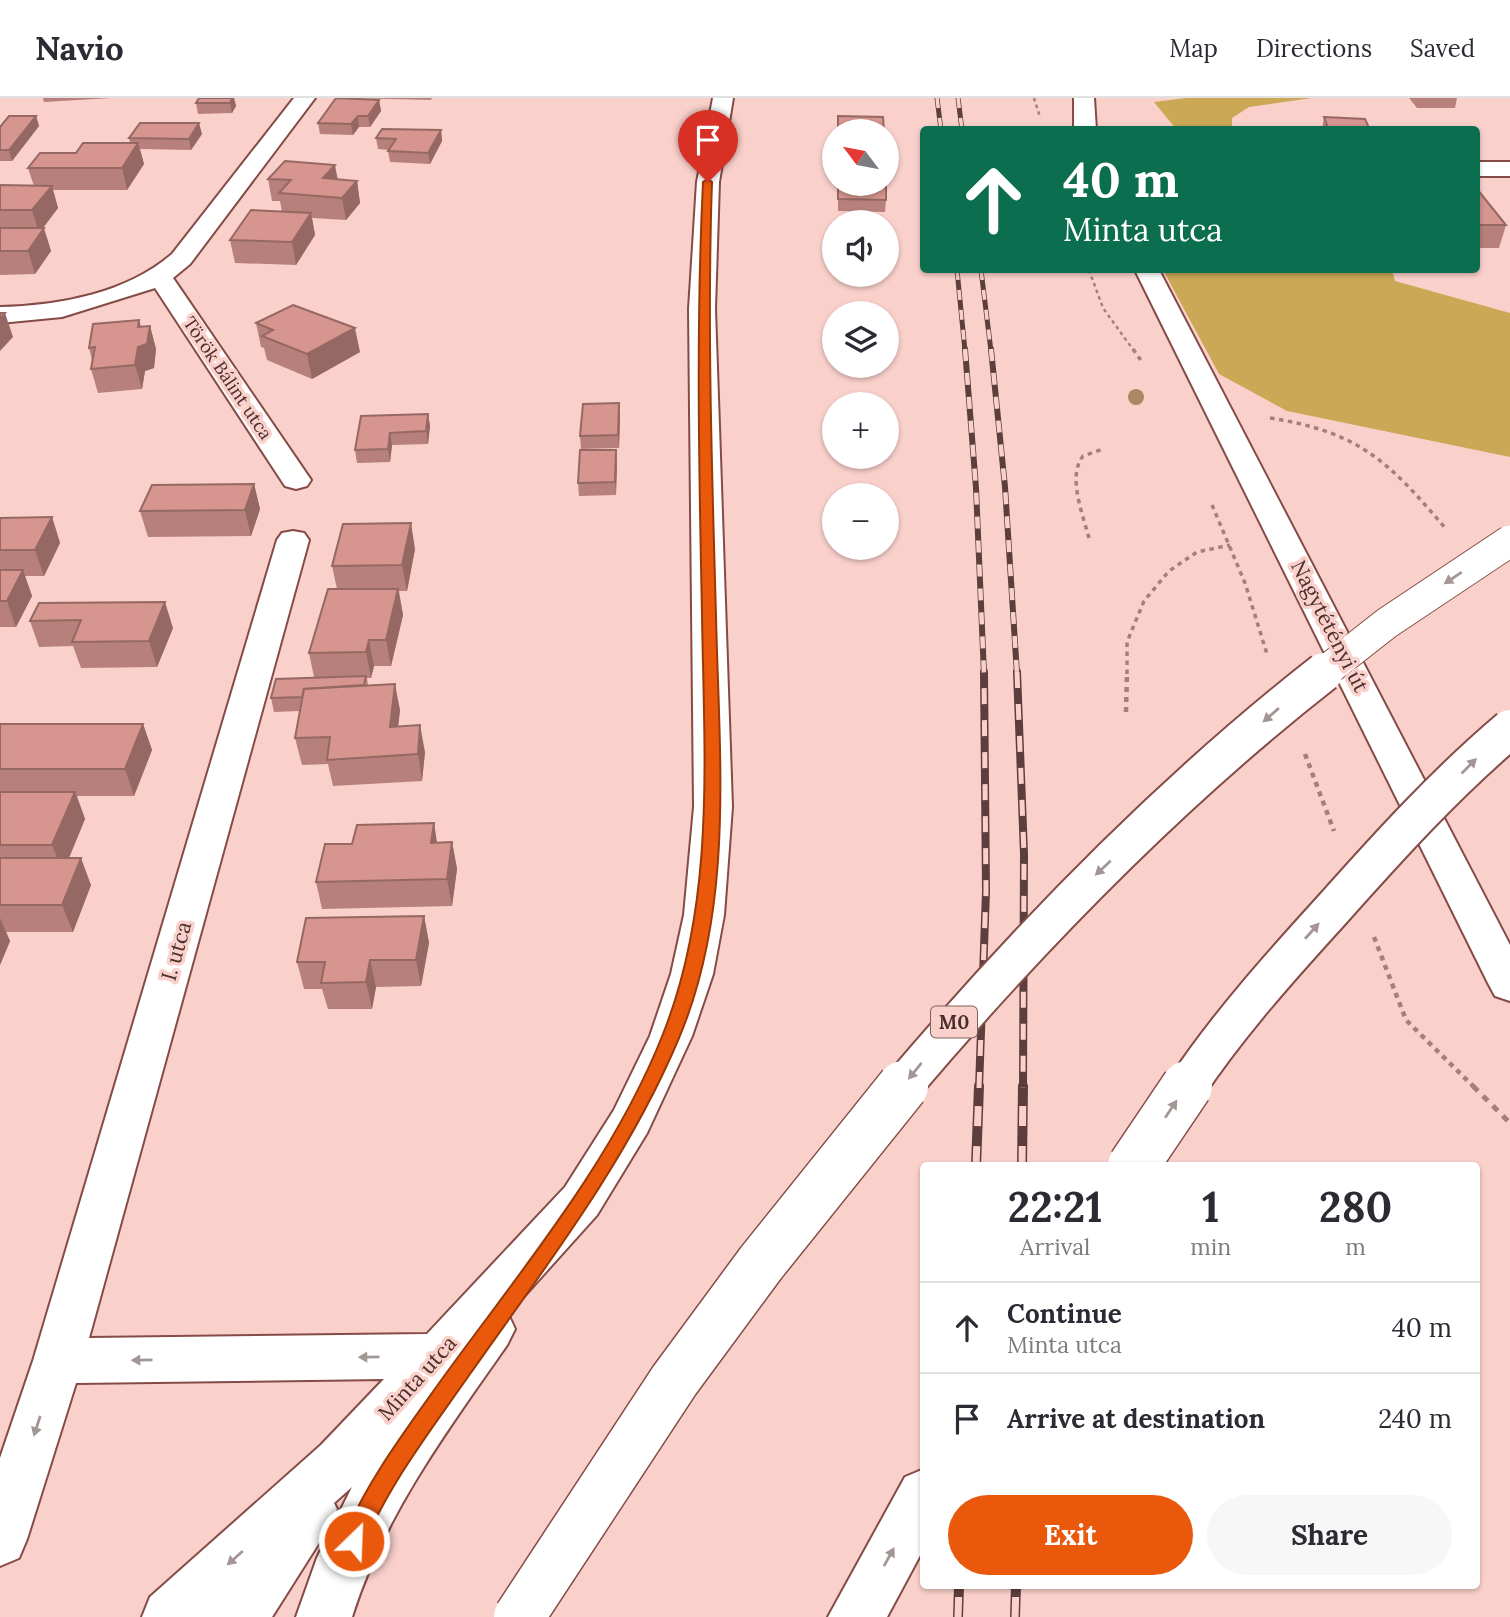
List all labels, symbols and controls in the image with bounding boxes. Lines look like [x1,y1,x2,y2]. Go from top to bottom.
text: Navio [35,27,124,69]
text: Map [1169,33,1218,64]
text: Directions [1256,33,1372,64]
text: Saved [1410,33,1475,64]
pin [678,110,738,182]
north arrow [822,119,900,196]
map controls [822,119,899,560]
icon: arrive [689,121,727,159]
text: 40 m [1063,148,1179,210]
icon: ahead [948,154,1039,245]
text: Minta utca [1063,209,1223,250]
button: sound [822,210,899,287]
button: layers [822,301,899,378]
street label: Török Bálint utca [178,312,278,444]
button: + [822,392,899,469]
button: − [822,483,899,560]
street label: Nagytétényi út [1285,555,1375,697]
one-way arrow [1443,572,1463,585]
one-way arrow [1263,707,1280,722]
one-way arrow [1460,757,1477,774]
one-way arrow [1095,860,1112,876]
street label: I. utca [155,918,197,984]
one-way arrow [1304,923,1320,940]
road number: M0 [931,1006,977,1038]
one-way arrow [908,1062,923,1079]
one-way arrow [1165,1099,1178,1119]
text: 22:21 [1008,1180,1103,1234]
text: 1 [1202,1180,1219,1234]
text: 280 [1319,1180,1392,1234]
text: Arrival [1020,1232,1090,1261]
text: min [1190,1232,1231,1261]
text: m [1345,1232,1366,1261]
text: Continue [1007,1297,1122,1330]
icon: ahead [948,1309,986,1347]
text: 40 m [1392,1311,1452,1344]
street label: Minta utca [372,1330,462,1426]
text: Minta utca [1007,1330,1122,1359]
one-way arrow [358,1351,380,1362]
one-way arrow [131,1354,153,1366]
icon: arrive [948,1400,986,1438]
text: Arrive at destination [1007,1402,1265,1435]
text: 240 m [1378,1402,1452,1435]
one-way arrow [31,1415,42,1436]
button: Exit [948,1495,1193,1575]
button: Share [1207,1495,1452,1575]
position arrow [317,1504,391,1578]
one-way arrow [883,1548,895,1567]
one-way arrow [227,1550,244,1566]

